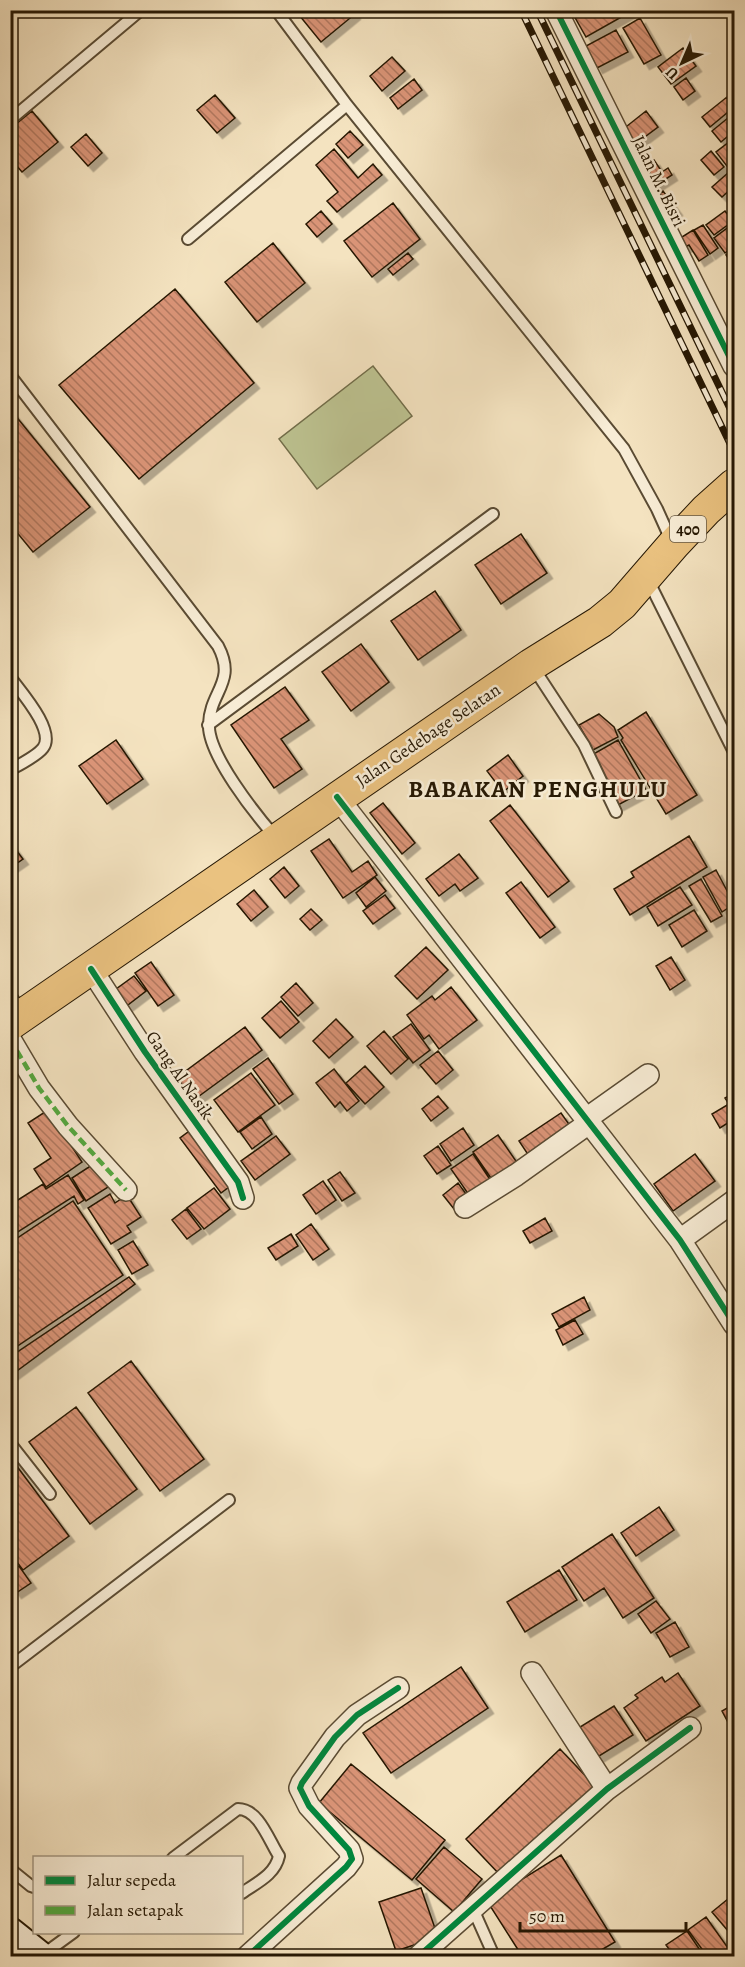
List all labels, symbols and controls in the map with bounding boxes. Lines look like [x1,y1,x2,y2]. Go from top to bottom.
north arrow [652,33,712,93]
text: U [661,61,684,85]
street label: Jalan M. Bisri [627,131,691,231]
road number: 400 [670,516,706,542]
street label: Jalan Gedebage Selatan [351,678,505,792]
district label: BABAKAN PENGHULU [408,773,668,805]
street label: Gang Al Nasik [141,1026,219,1124]
legend [33,1856,243,1934]
text: Jalur sepeda [87,1868,177,1892]
scale bar [520,1895,686,1933]
text: Jalan setapak [87,1898,183,1922]
text: 50 m [529,1904,565,1928]

